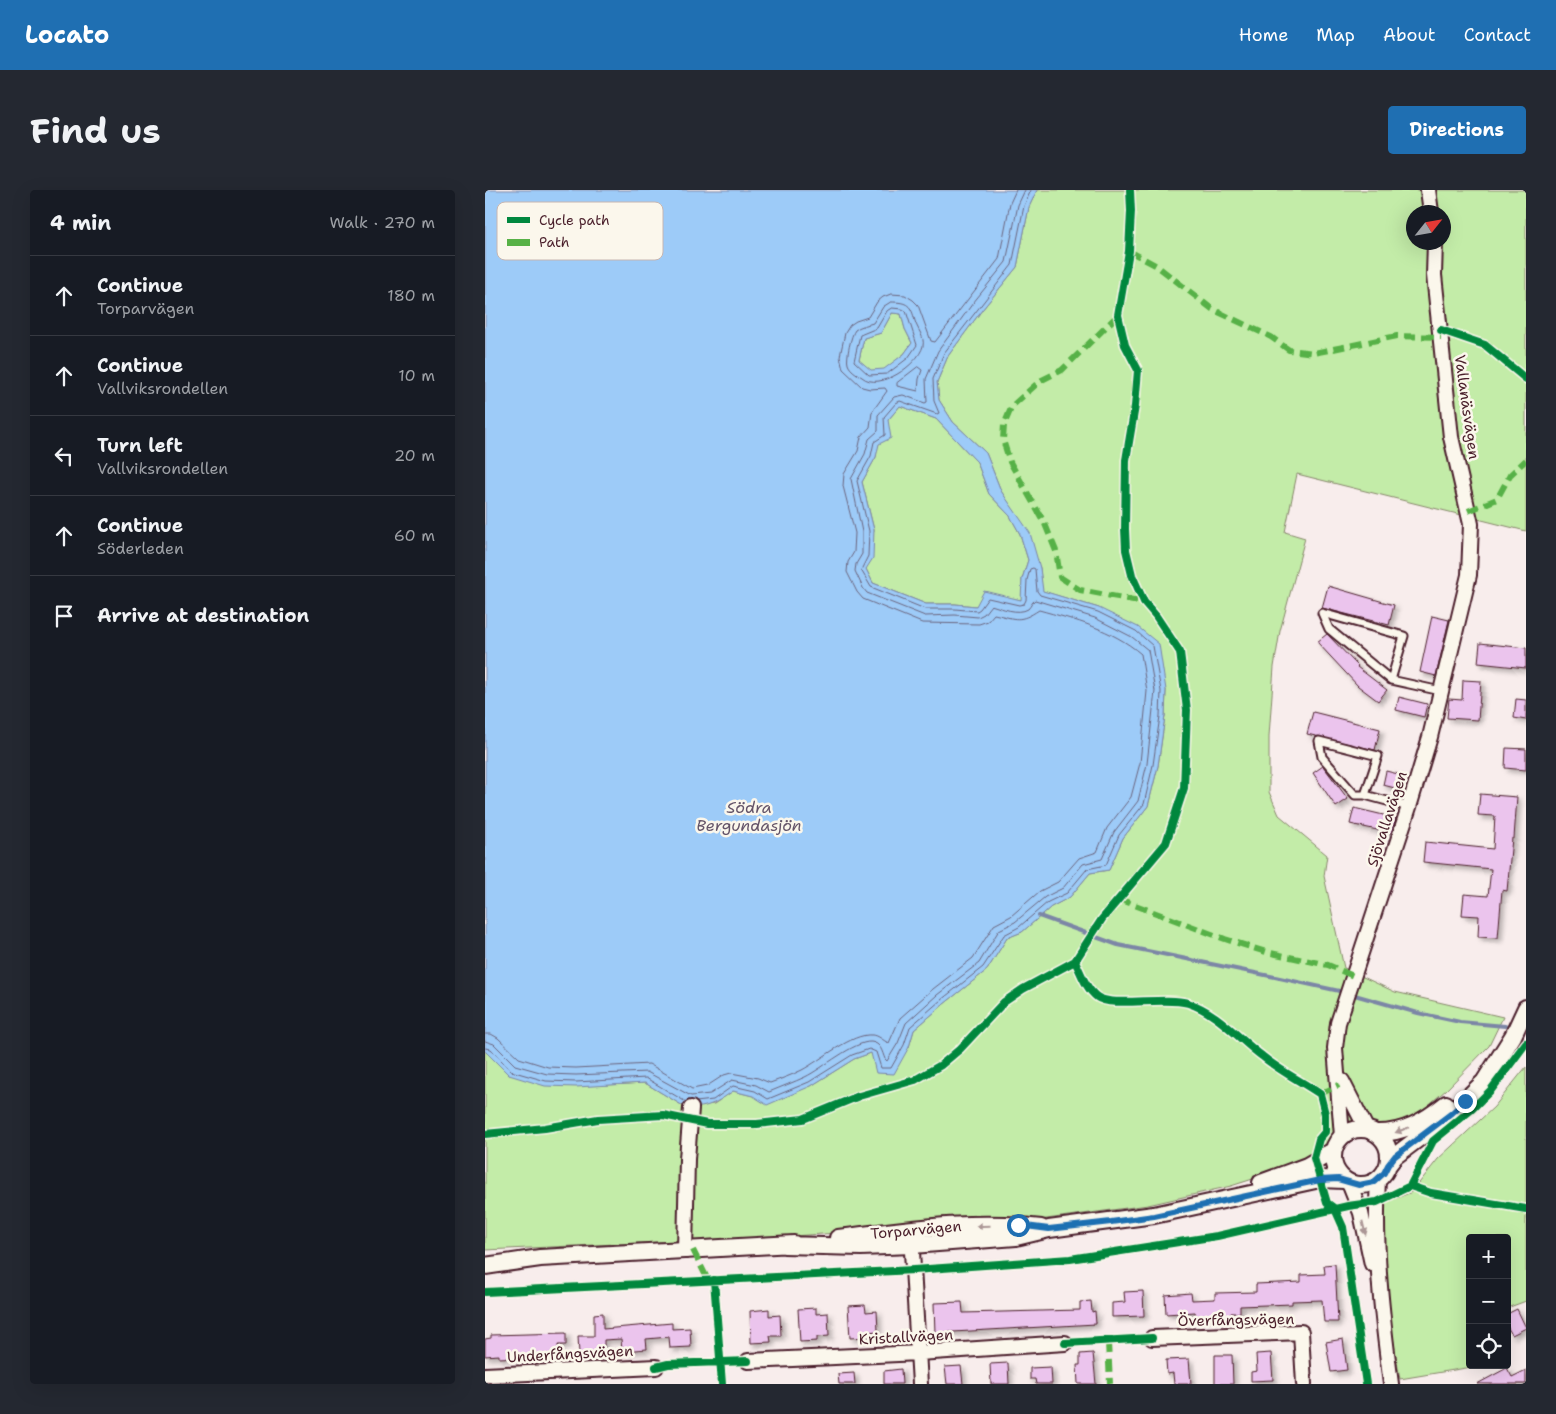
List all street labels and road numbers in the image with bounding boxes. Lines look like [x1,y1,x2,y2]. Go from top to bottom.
street label: Vallanäsvägen [1450,353,1484,461]
street label: Sjövallavägen [1362,769,1412,869]
street label: Torparvägen [870,1216,962,1244]
street label: Överfångsvägen [1178,1309,1294,1331]
street label: Kristallvägen [858,1325,954,1349]
street label: Underfångsvägen [506,1341,634,1367]

